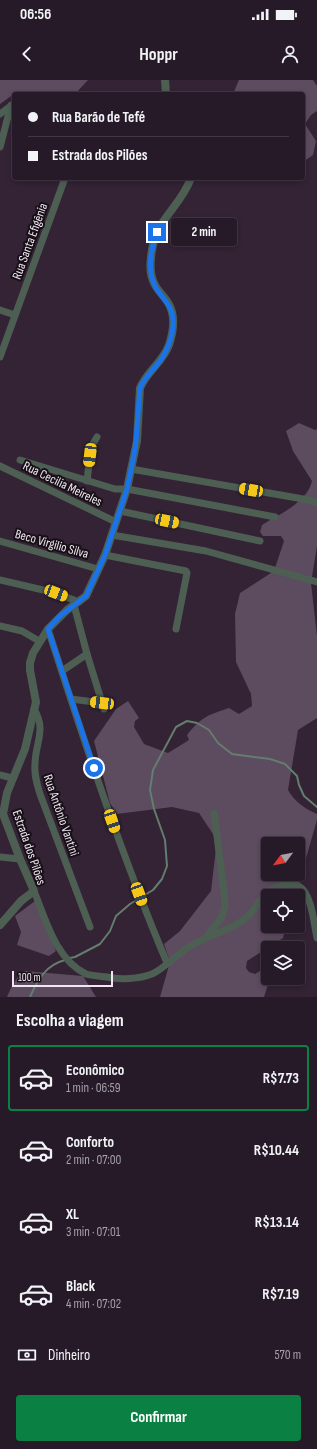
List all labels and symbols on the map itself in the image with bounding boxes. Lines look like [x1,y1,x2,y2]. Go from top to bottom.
street label: Rua Santa Efigênia [9,201,51,282]
callout: 2 min [171,218,237,246]
route end [148,223,166,241]
car [83,442,97,468]
street label: Rua Cecilia Meireles [20,458,105,510]
car [238,482,264,498]
car [154,513,180,529]
street label: Beco Virgilio Silva [13,526,90,562]
car [43,583,69,603]
car [89,696,115,710]
route start [85,759,103,777]
street label: Rua Antônio Vantini [40,772,82,858]
street label: Estrada dos Pilões [9,808,49,887]
car [102,808,122,834]
north arrow [261,837,305,881]
car [129,881,149,907]
scale bar [12,969,113,988]

